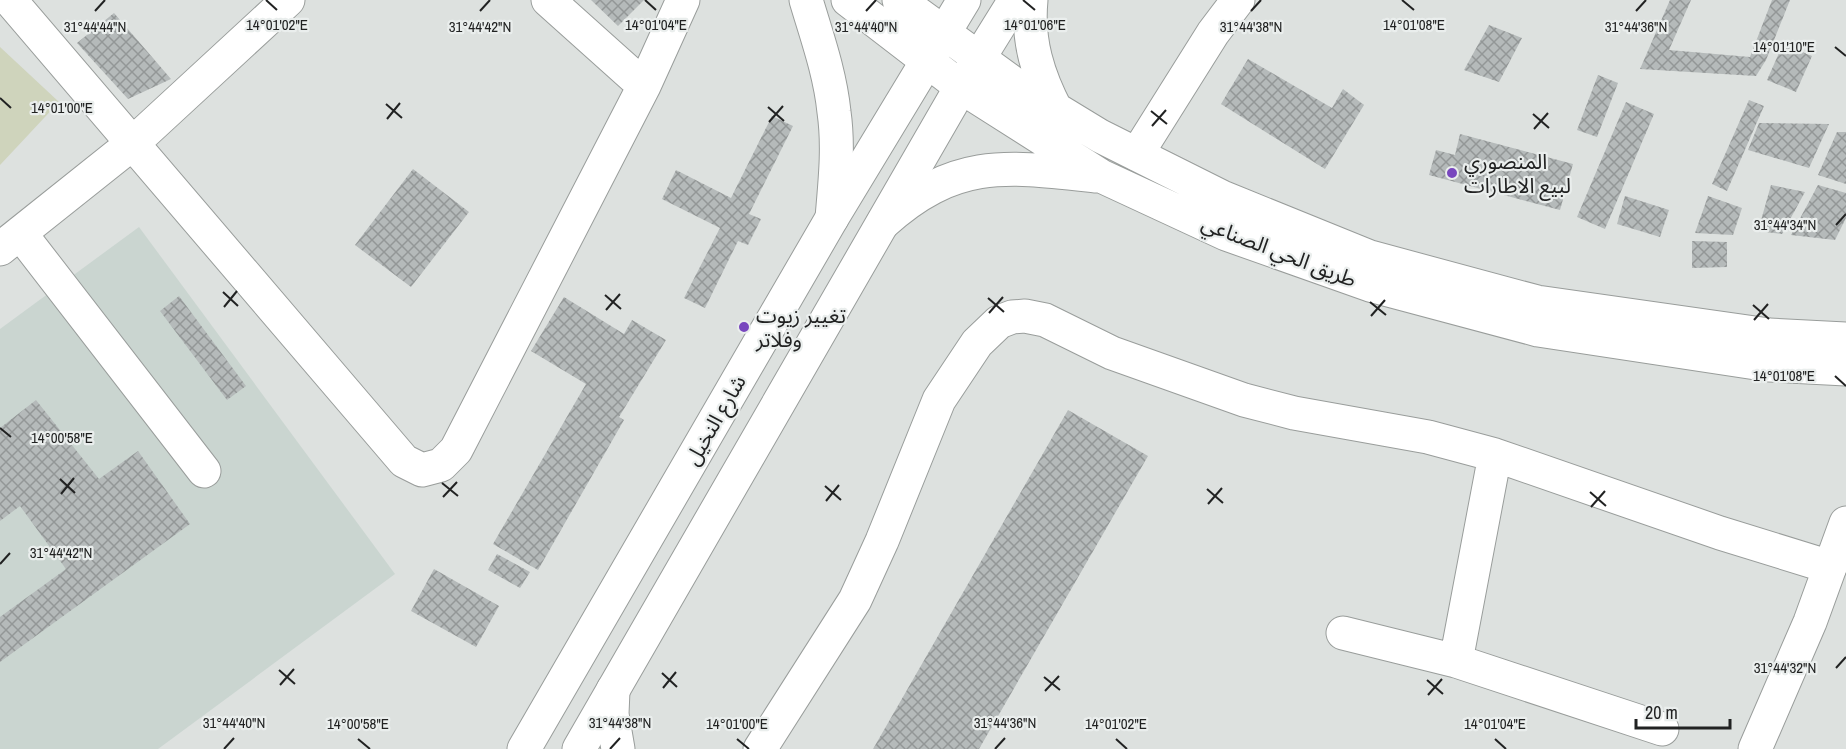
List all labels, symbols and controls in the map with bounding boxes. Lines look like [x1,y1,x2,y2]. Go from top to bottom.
text: 14°01'02"E [246,14,308,35]
text: 14°01'04"E [625,14,687,35]
text: 14°01'06"E [1004,14,1066,35]
text: 14°01'08"E [1383,14,1445,35]
text: 31°44'44"N [64,16,126,37]
text: 31°44'42"N [449,16,511,37]
text: 31°44'40"N [835,16,897,37]
text: 31°44'38"N [1220,16,1282,37]
text: 31°44'36"N [1605,16,1667,37]
text: 14°01'10"E [1753,36,1815,57]
text: 14°01'00"E [31,97,93,118]
place label: المنصوري لبيع الاطارات [1464,147,1571,201]
marker: المنصوري لبيع الاطارات [1445,166,1459,180]
street label: طريق الحي الصناعي [1197,208,1361,296]
text: 31°44'34"N [1754,214,1816,235]
place label: تغيير زيوت وفلاتر [755,301,846,354]
marker: تغيير زيوت وفلاتر [737,320,751,334]
text: 14°01'08"E [1753,365,1815,386]
street label: شارع النخيل [677,369,753,471]
text: 14°00'58"E [31,427,93,448]
text: 31°44'42"N [30,542,92,563]
text: 31°44'32"N [1754,657,1816,678]
scale bar [1636,692,1730,730]
text: 20 m [1645,700,1678,725]
text: 31°44'40"N [203,712,265,733]
text: 31°44'38"N [589,712,651,733]
text: 31°44'36"N [974,712,1036,733]
text: 14°00'58"E [327,713,389,734]
text: 14°01'00"E [706,713,768,734]
text: 14°01'02"E [1085,713,1147,734]
text: 14°01'04"E [1464,713,1526,734]

